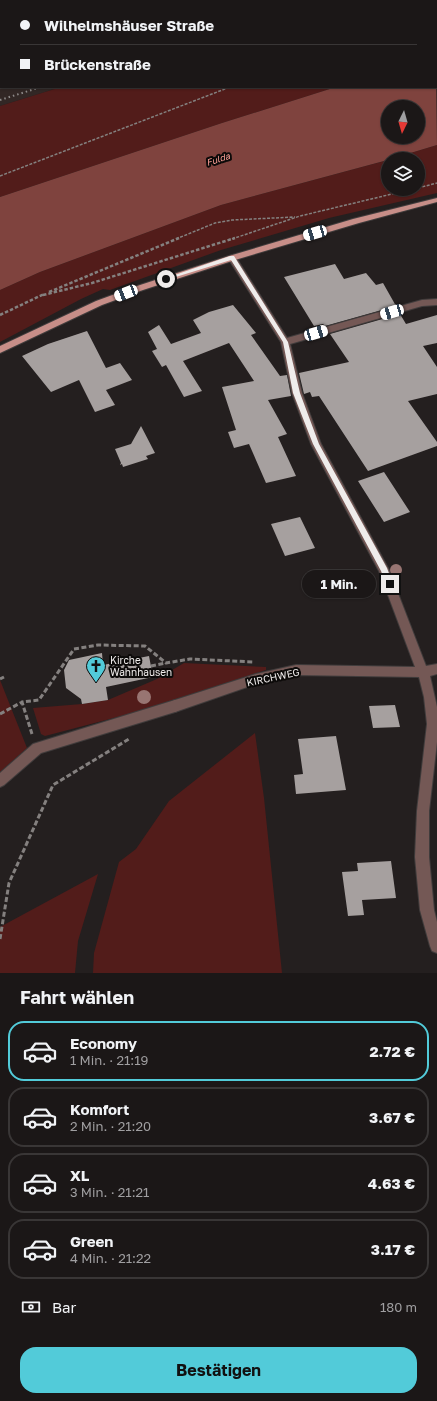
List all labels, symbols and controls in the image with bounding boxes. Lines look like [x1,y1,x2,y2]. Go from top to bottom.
text: Wilhelmshäuser Straße [44,16,214,34]
text: Brückenstraße [44,55,151,73]
north arrow [381,100,425,144]
map controls [381,100,425,196]
water label: Fulda [205,150,232,168]
button: layers [381,152,425,196]
car [302,224,328,242]
route start [157,270,175,288]
car [113,283,139,303]
car [379,303,405,321]
car [303,324,329,342]
callout: 1 Min. [302,570,376,598]
route end [381,575,399,593]
text: 1 Min. [320,576,358,592]
place label: Kirche Wahnhausen [110,654,172,678]
church icon: Kirche Wahnhausen [85,655,107,683]
street label: KIRCHWEG [245,666,301,688]
text: Fahrt wählen [20,986,134,1008]
icon: car [22,1033,58,1069]
text: Economy [70,1034,137,1052]
text: 2.72 € [369,1042,415,1060]
text: 1 Min. · 21:19 [70,1052,148,1068]
icon: car [22,1099,58,1135]
text: Komfort [70,1100,129,1118]
text: 3.67 € [369,1108,415,1126]
text: 2 Min. · 21:20 [70,1118,151,1134]
icon: car [22,1165,58,1201]
text: XL [70,1166,89,1184]
text: 4.63 € [368,1174,415,1192]
text: 3 Min. · 21:21 [70,1184,149,1200]
icon: car [22,1231,58,1267]
text: Green [70,1232,113,1250]
text: 3.17 € [371,1240,415,1258]
text: 4 Min. · 21:22 [70,1250,151,1266]
icon: cash [20,1296,42,1318]
text: Bar [52,1298,76,1316]
text: 180 m [380,1299,417,1315]
button: Bestätigen [20,1347,417,1393]

